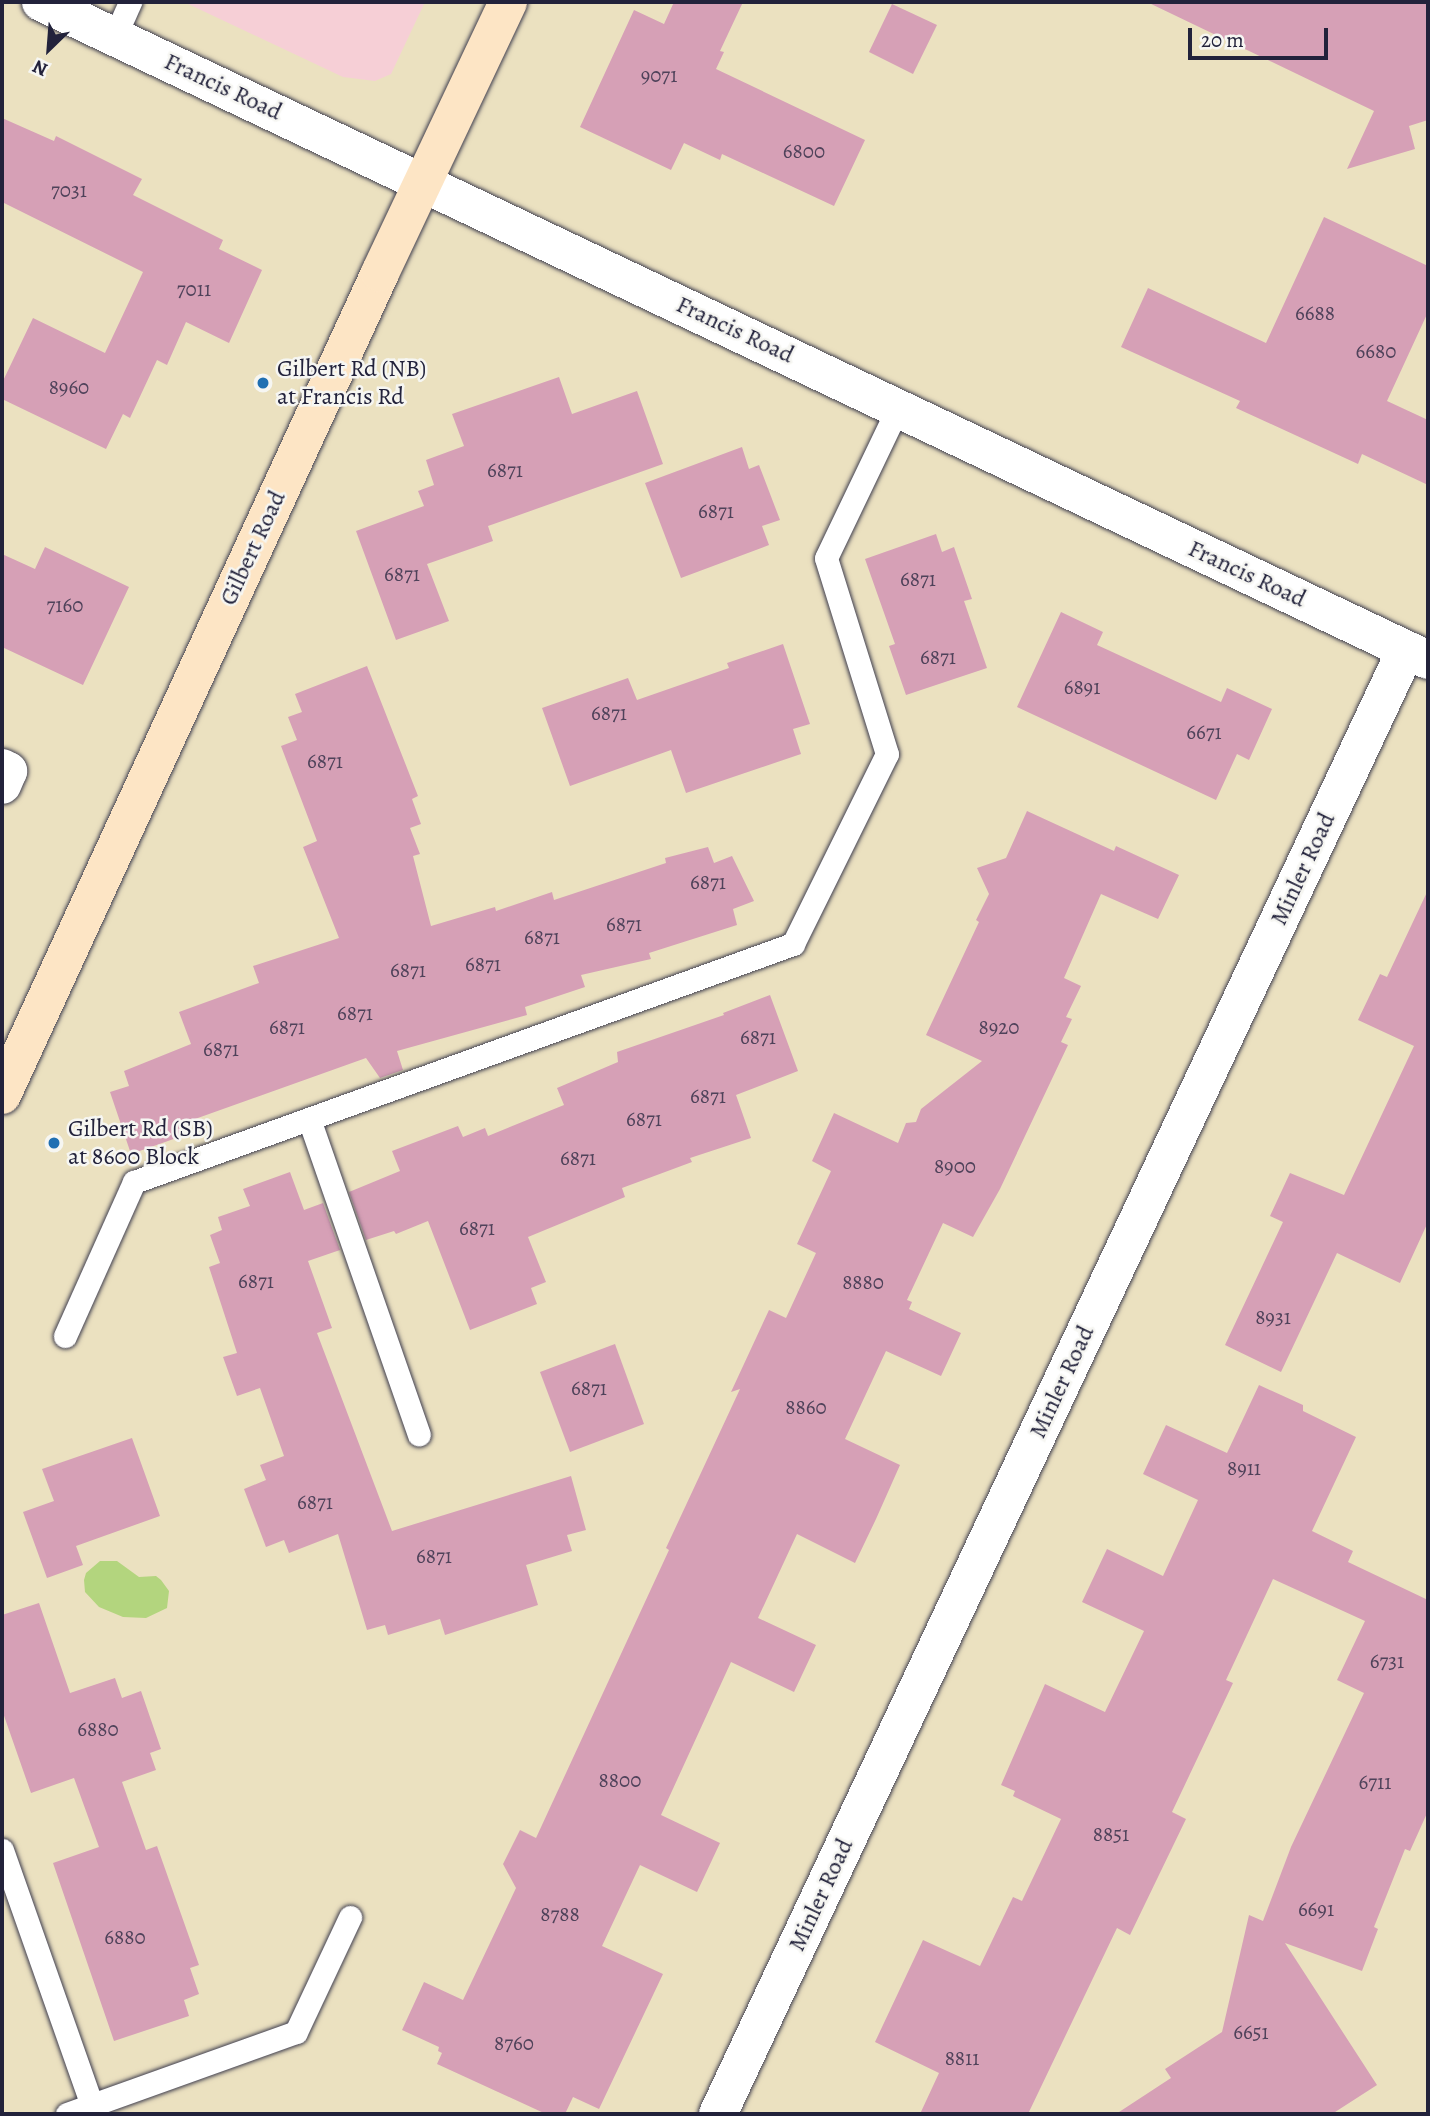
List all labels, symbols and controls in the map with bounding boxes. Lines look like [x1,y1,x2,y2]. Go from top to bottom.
north arrow [14,14,84,84]
scale bar [1192,14,1332,58]
text: 20 m [1201,26,1244,54]
street label: Francis Road [160,47,286,127]
text: N [28,53,52,83]
house number: 9071 [641,62,677,88]
house number: 6800 [783,138,825,164]
house number: 7031 [51,177,87,203]
house number: 7011 [177,276,211,302]
street label: Francis Road [672,290,798,370]
house number: 6688 [1295,300,1335,326]
house number: 6680 [1356,338,1396,364]
place label: Gilbert Rd (NB) at Francis Rd [277,355,426,411]
house number: 8960 [49,374,89,400]
marker: Gilbert Rd (NB) at Francis Rd [255,375,271,391]
house number: 6871 [487,457,523,483]
street label: Gilbert Road [214,486,292,610]
house number: 6871 [698,498,734,524]
street label: Francis Road [1184,534,1310,614]
house number: 6871 [384,561,420,587]
house number: 6871 [900,566,936,592]
house number: 7160 [47,592,83,618]
house number: 6871 [920,644,956,670]
house number: 6891 [1064,674,1100,700]
house number: 6871 [591,700,627,726]
house number: 6671 [1186,719,1222,745]
house number: 6871 [307,748,343,774]
street label: Minler Road [1264,808,1342,930]
house number: 6871 [690,869,726,895]
house number: 6871 [606,911,642,937]
house number: 6871 [524,924,560,950]
house number: 6871 [465,951,501,977]
house number: 6871 [390,957,426,983]
house number: 6871 [337,1000,373,1026]
house number: 6871 [269,1014,305,1040]
house number: 8920 [979,1014,1019,1040]
house number: 6871 [740,1024,776,1050]
house number: 6871 [203,1036,239,1062]
house number: 6871 [690,1083,726,1109]
house number: 6871 [626,1106,662,1132]
place label: Gilbert Rd (SB) at 8600 Block [68,1115,213,1171]
marker: Gilbert Rd (SB) at 8600 Block [46,1135,62,1151]
house number: 6871 [560,1145,596,1171]
house number: 8900 [934,1153,976,1179]
house number: 6871 [459,1215,495,1241]
house number: 6871 [238,1268,274,1294]
house number: 8880 [842,1269,884,1295]
house number: 8931 [1255,1304,1291,1330]
street label: Minler Road [1023,1321,1101,1443]
house number: 6871 [571,1375,607,1401]
house number: 8860 [785,1394,827,1420]
house number: 8911 [1227,1455,1261,1481]
house number: 6871 [297,1489,333,1515]
house number: 6871 [416,1543,452,1569]
house number: 6731 [1370,1648,1404,1674]
house number: 6880 [77,1716,119,1742]
house number: 8800 [599,1767,641,1793]
house number: 6711 [1359,1769,1391,1795]
house number: 8851 [1093,1821,1129,1847]
street label: Minler Road [782,1834,860,1956]
house number: 6691 [1298,1896,1334,1922]
house number: 8788 [540,1901,580,1927]
house number: 6880 [104,1924,146,1950]
house number: 6651 [1233,2019,1269,2045]
house number: 8760 [494,2030,534,2056]
house number: 8811 [945,2045,979,2071]

